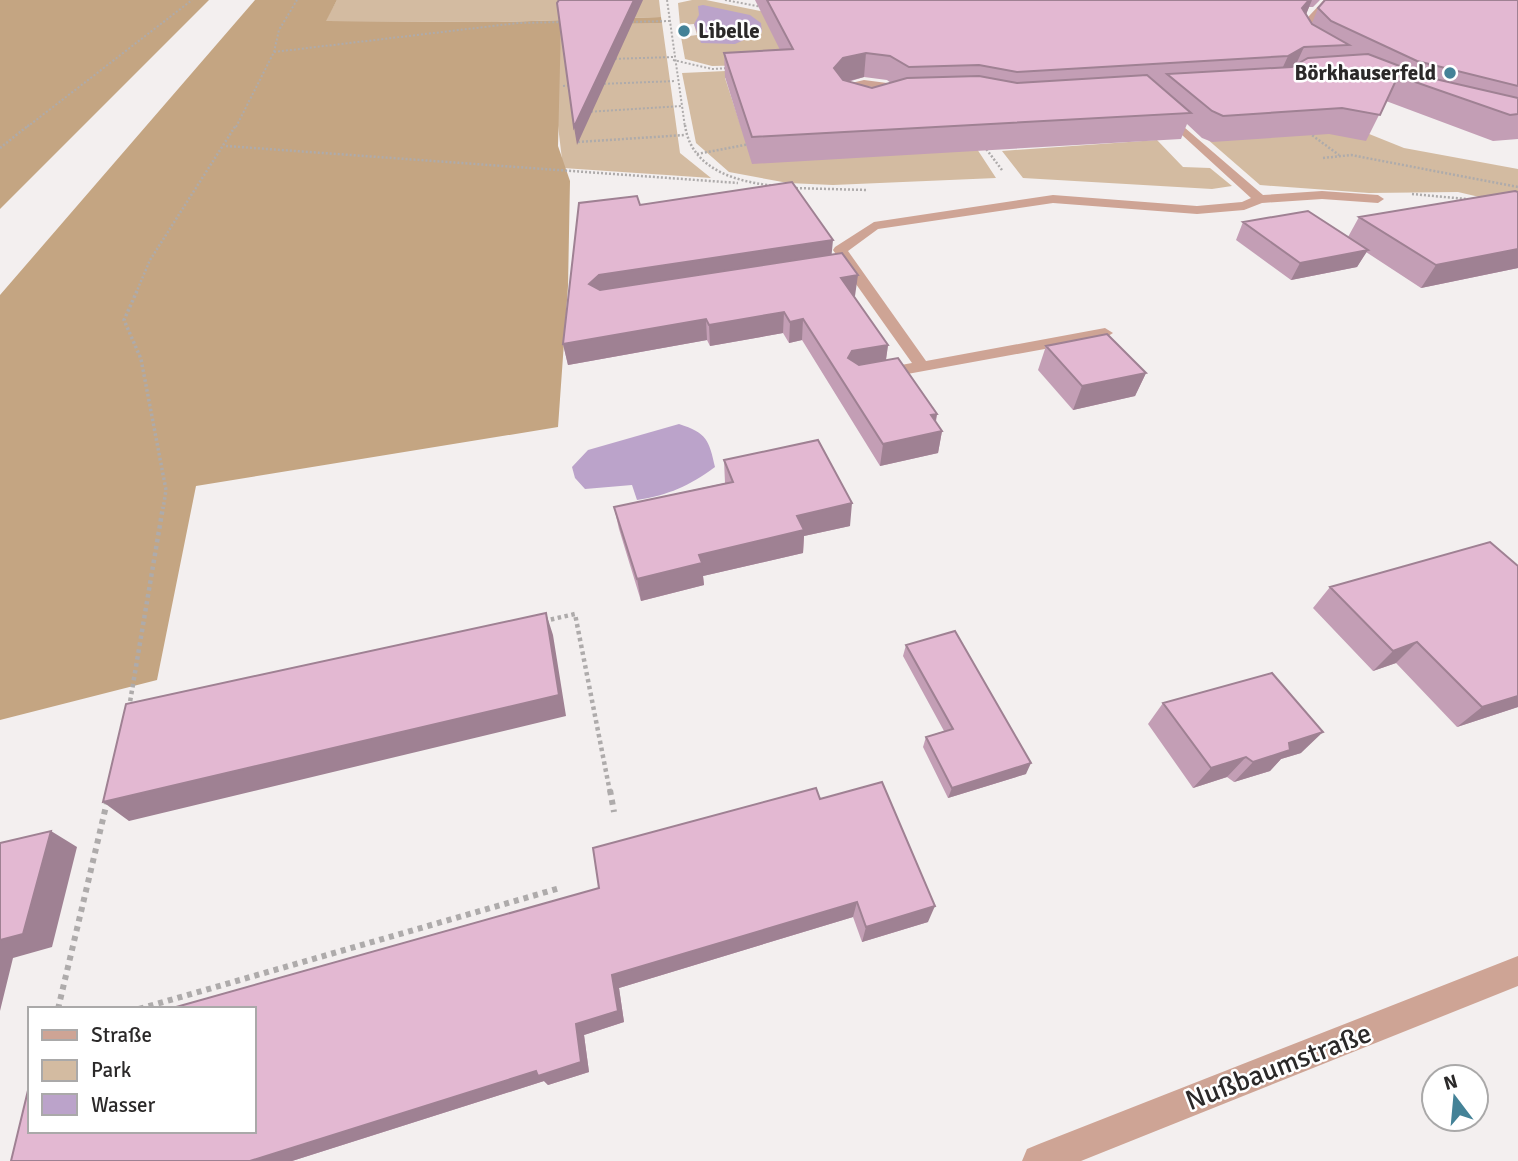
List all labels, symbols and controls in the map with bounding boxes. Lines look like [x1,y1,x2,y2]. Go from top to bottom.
place label: Libelle [698,18,760,44]
marker: Libelle [676,23,692,39]
place label: Börkhauserfeld [1295,60,1436,86]
marker: Börkhauserfeld [1442,65,1458,81]
legend [28,1007,256,1133]
street label: Nußbaumstraße [1181,1016,1376,1118]
text: Straße [91,1022,152,1048]
text: Park [91,1057,132,1083]
north arrow [1420,1063,1490,1133]
text: N [1441,1069,1460,1096]
text: Wasser [91,1092,156,1118]

